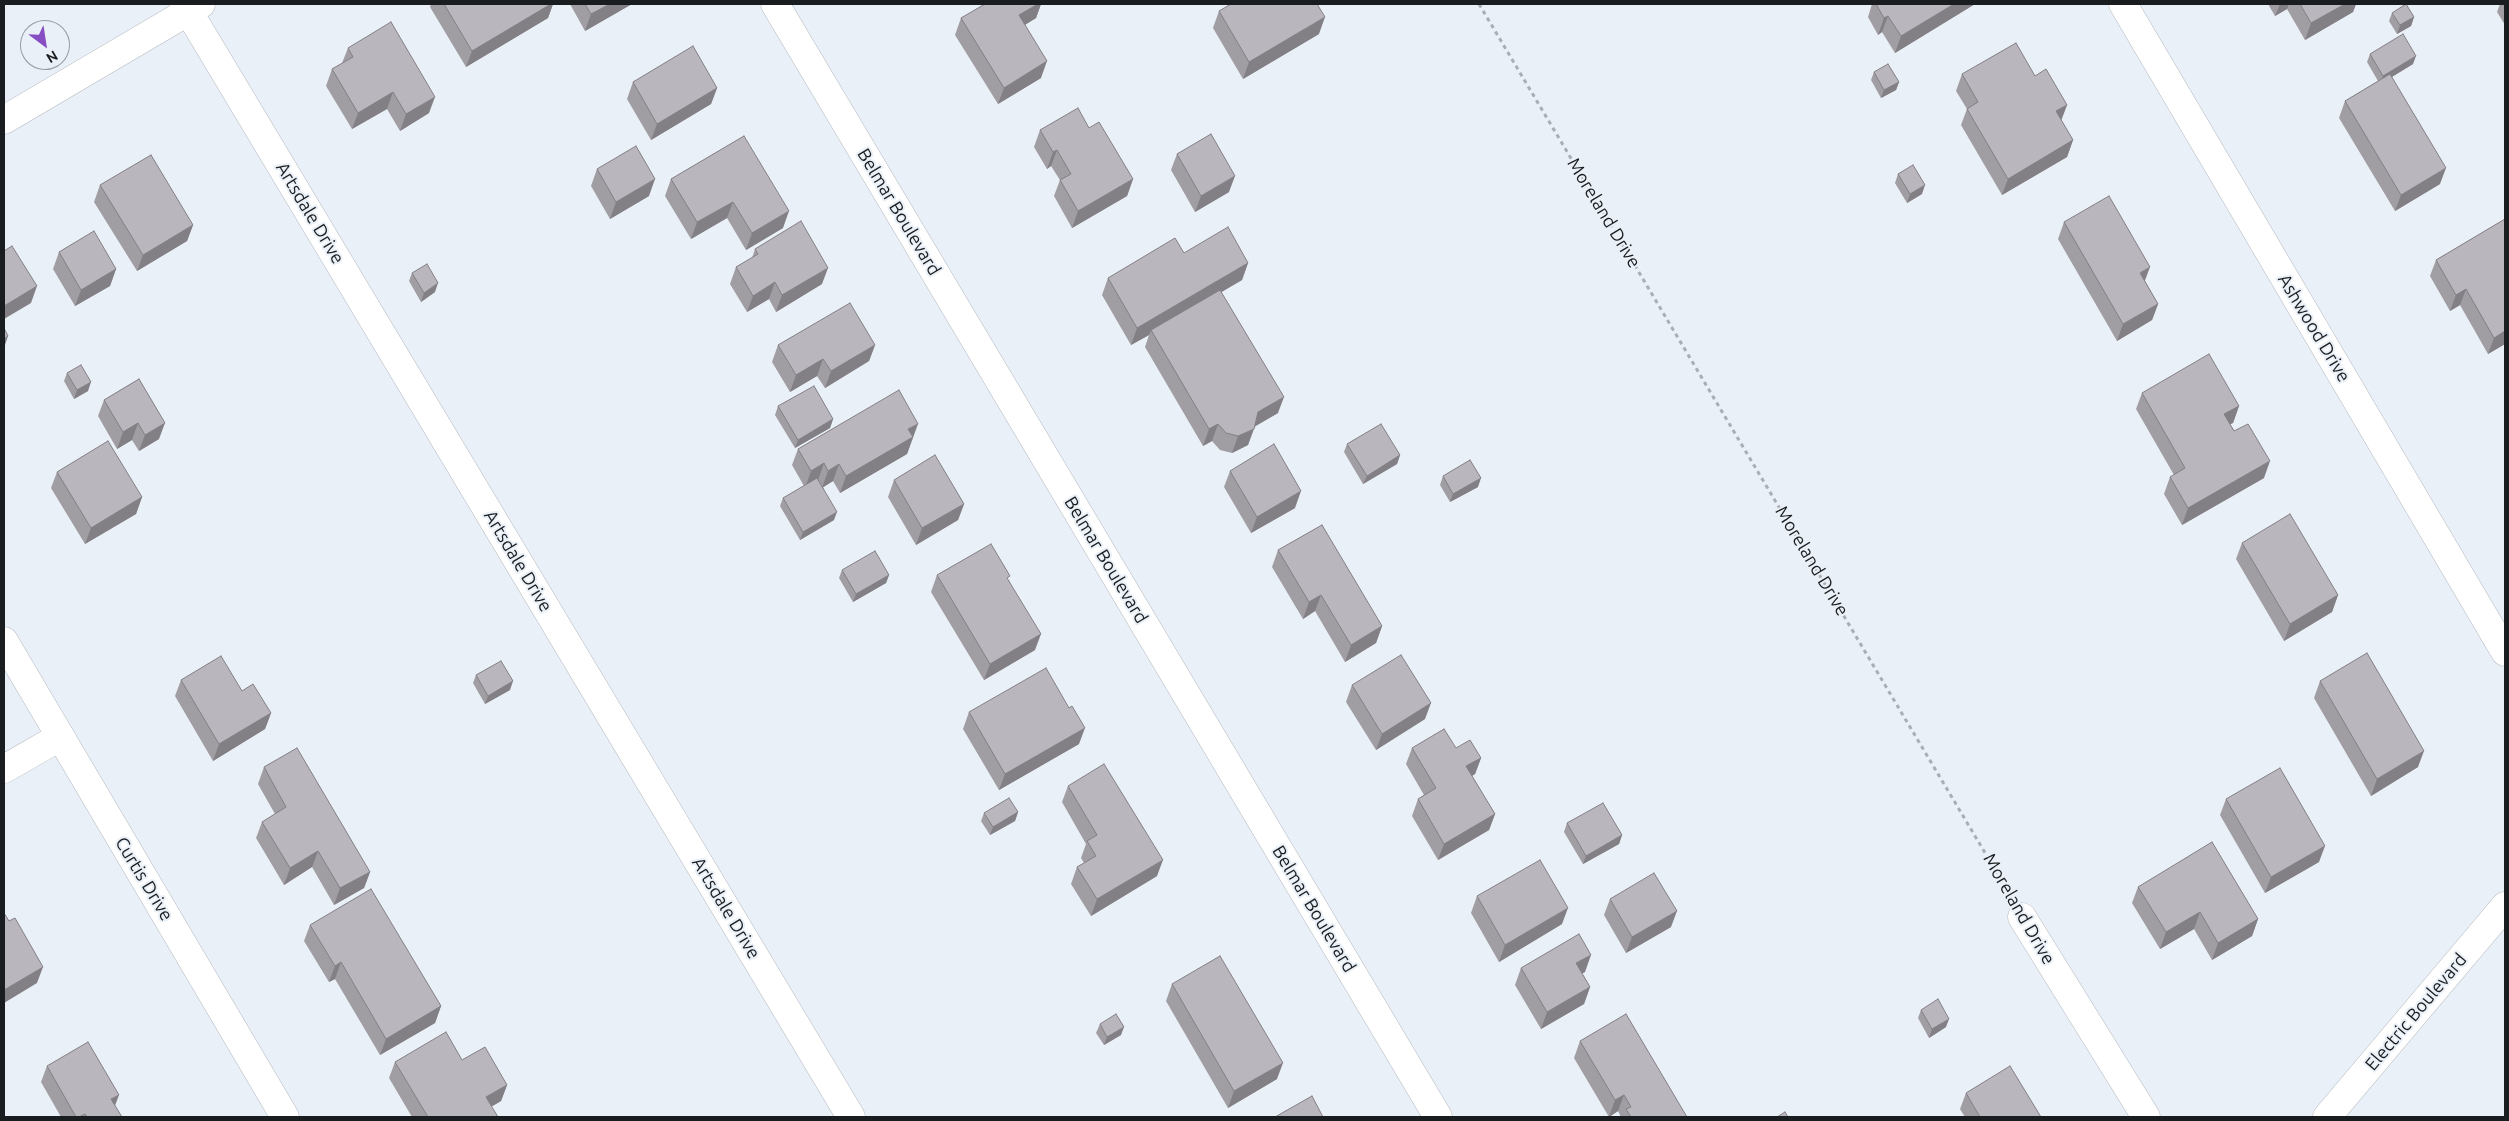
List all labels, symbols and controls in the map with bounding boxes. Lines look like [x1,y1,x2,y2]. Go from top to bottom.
north arrow [20,20,70,70]
text: N [44,47,61,67]
street label: Belmar Boulevard [853,145,945,279]
street label: Moreland Drive [1563,154,1645,272]
street label: Artsdale Drive [271,158,349,268]
street label: Ashwood Drive [2273,270,2355,386]
street label: Belmar Boulevard [1060,493,1152,627]
street label: Moreland Drive [1771,502,1853,620]
street label: Artsdale Drive [479,506,557,616]
street label: Curtis Drive [111,833,177,925]
street label: Belmar Boulevard [1268,842,1360,976]
street label: Moreland Drive [1979,850,2059,968]
street label: Artsdale Drive [687,853,765,963]
street label: Electric Boulevard [2361,949,2471,1075]

